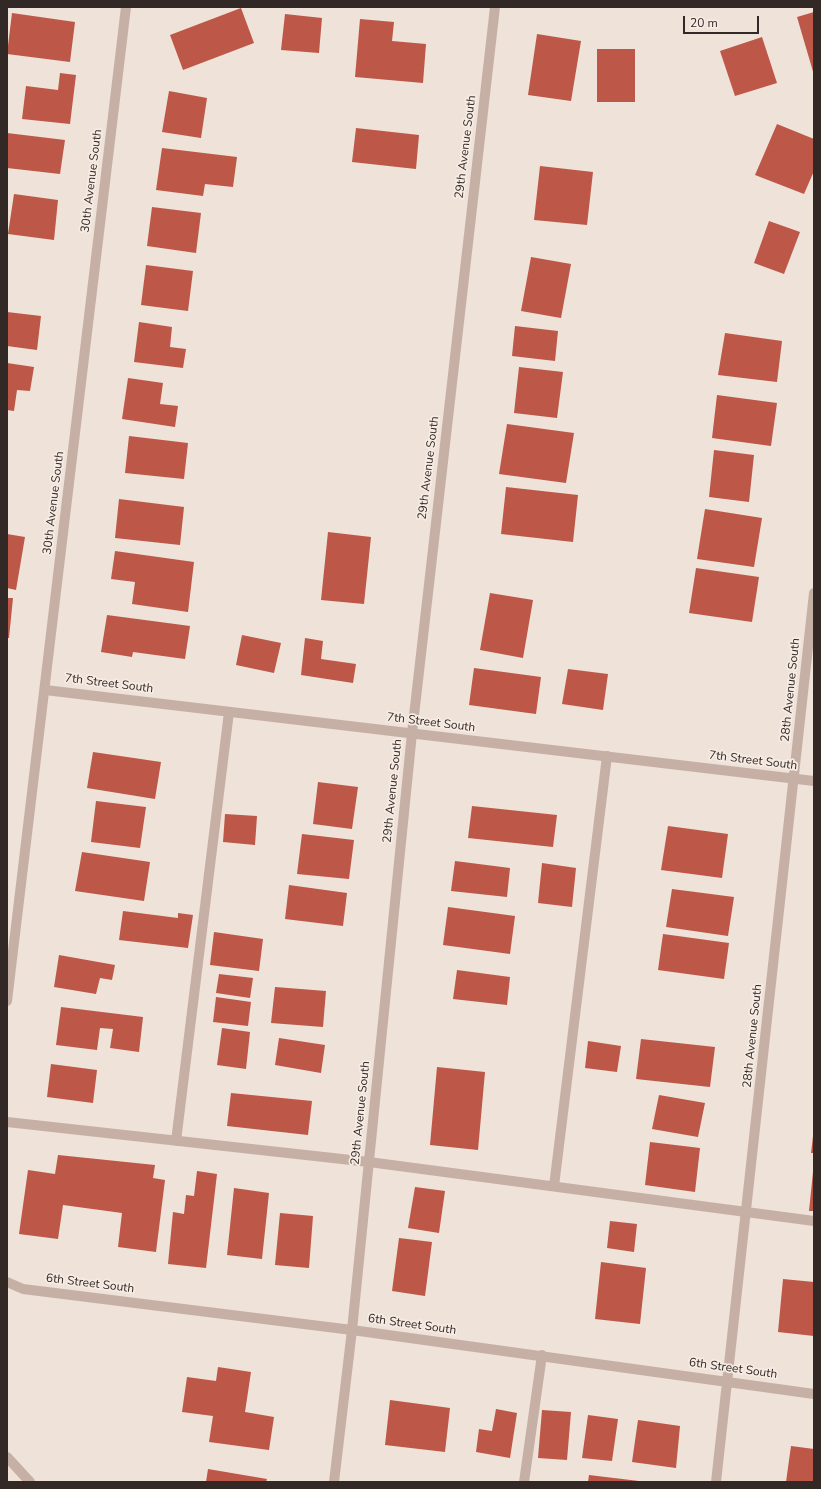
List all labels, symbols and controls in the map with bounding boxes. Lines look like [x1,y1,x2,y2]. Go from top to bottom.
scale bar [685,8,761,34]
text: 20 m [690,15,718,31]
street label: 29th Avenue South [453,94,479,200]
street label: 30th Avenue South [79,128,105,234]
street label: 29th Avenue South [416,415,442,521]
street label: 30th Avenue South [41,450,67,556]
street label: 28th Avenue South [778,637,804,743]
street label: 7th Street South [64,671,154,697]
street label: 7th Street South [386,710,476,736]
street label: 29th Avenue South [380,738,406,844]
street label: 7th Street South [708,748,798,774]
street label: 28th Avenue South [740,983,766,1089]
street label: 29th Avenue South [348,1060,374,1166]
street label: 6th Street South [45,1271,135,1297]
street label: 6th Street South [367,1312,457,1338]
street label: 6th Street South [688,1356,778,1382]

